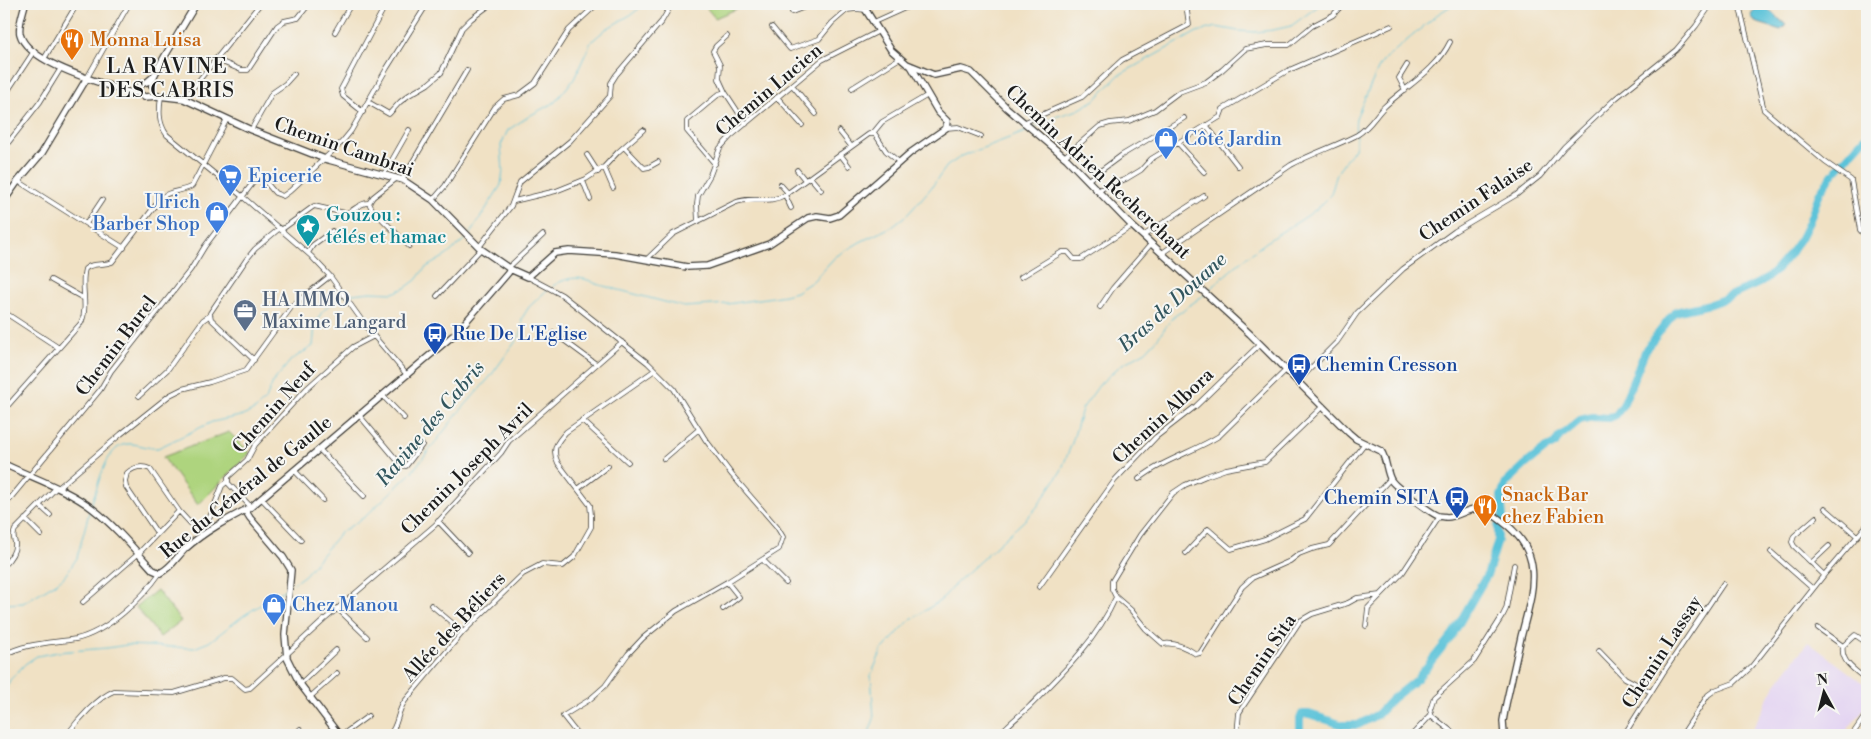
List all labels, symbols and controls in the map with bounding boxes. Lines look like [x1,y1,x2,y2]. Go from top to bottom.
restaurant icon: Monna Luisa [59,27,85,61]
place label: Monna Luisa [90,28,202,52]
street label: Chemin Lucien [711,38,827,142]
district label: LA RAVINE DES CABRIS [99,54,235,104]
street label: Chemin Adrien Recherchant [1000,80,1196,264]
street label: Chemin Cambrai [271,112,417,182]
shop icon: Côté Jardin [1153,126,1179,160]
place label: Côté Jardin [1184,127,1282,151]
street label: Chemin Falaise [1414,153,1538,247]
supermarket icon: Epicerie [217,163,243,197]
place label: Epicerie [248,164,322,188]
place label: Ulrich Barber Shop [92,190,200,236]
shop icon: Ulrich Barber Shop [204,200,230,234]
place label: Gouzou : télés et hamac [326,203,447,249]
place icon: Gouzou : télés et hamac [295,213,321,247]
water label: Bras de Douane [1113,247,1233,359]
place label: HA IMMO Maxime Langard [262,288,406,334]
street label: Chemin Burel [70,291,162,401]
office icon: HA IMMO Maxime Langard [232,298,258,332]
bus stop icon: Rue De L'Eglise [422,321,448,355]
place label: Rue De L'Eglise [452,322,587,346]
bus stop icon: Chemin Cresson [1286,352,1312,386]
place label: Chemin Cresson [1316,353,1457,377]
water label: Ravine des Cabris [371,356,491,493]
street label: Chemin Neuf [227,357,322,458]
street label: Chemin Albora [1107,363,1219,469]
street label: Chemin Joseph Avril [396,398,538,540]
street label: Rue du Général de Gaulle [155,410,337,564]
place label: Snack Bar chez Fabien [1502,483,1604,529]
bus stop icon: Chemin SITA [1444,485,1470,519]
place label: Chemin SITA [1324,486,1441,510]
restaurant icon: Snack Bar chez Fabien [1472,493,1498,527]
street label: Allée des Béliers [396,567,511,687]
street label: Chemin Lassay [1617,590,1708,713]
shop icon: Chez Manou [261,592,287,626]
place label: Chez Manou [292,593,398,617]
street label: Chemin Sita [1222,609,1302,711]
north arrow [1798,666,1848,716]
text: N [1816,670,1829,690]

